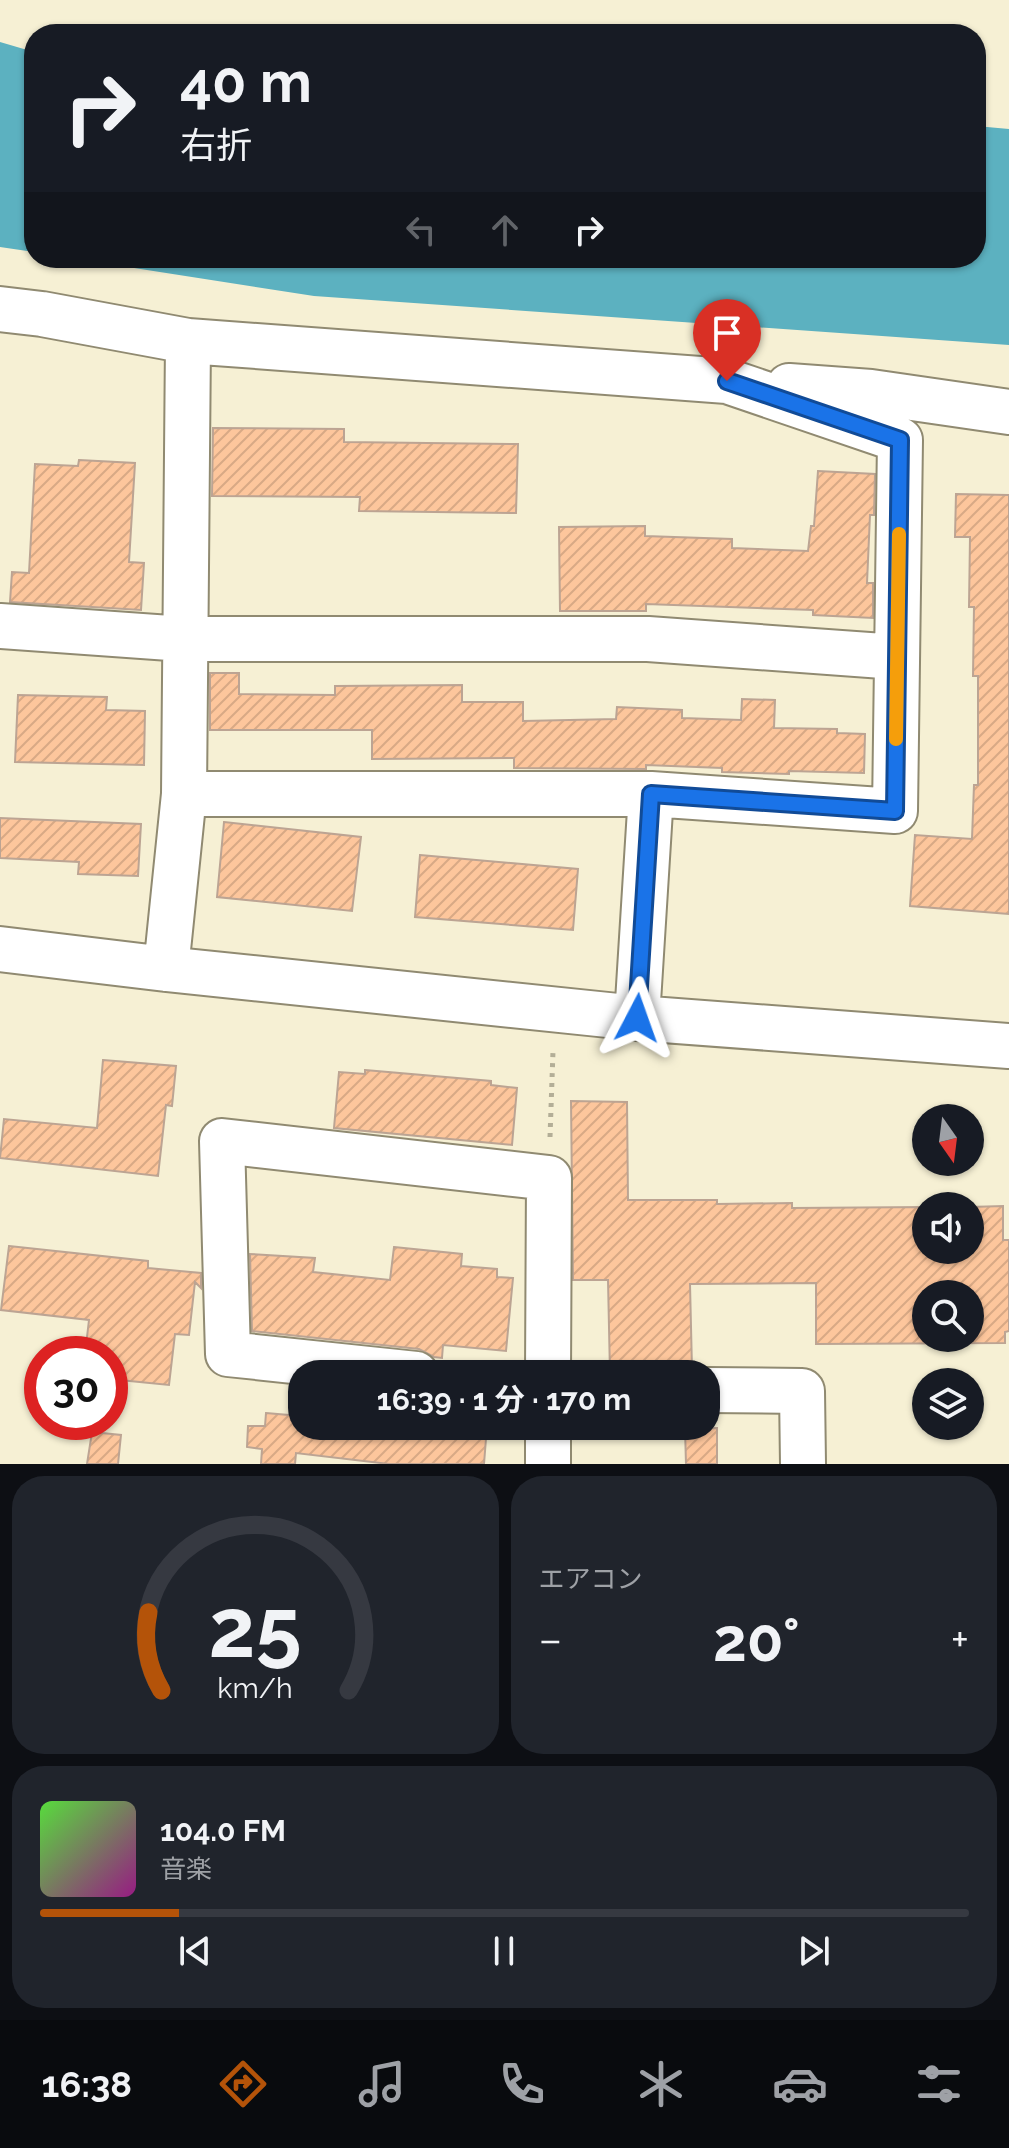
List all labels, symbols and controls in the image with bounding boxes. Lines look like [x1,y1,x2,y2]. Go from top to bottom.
text: 40 m [180,49,312,115]
icon: right [48,56,152,160]
text: 右折 [180,124,252,166]
icon: left [399,208,443,252]
icon: ahead [483,208,527,252]
icon: right [567,208,611,252]
pin [693,299,761,381]
icon: arrive [705,311,749,355]
position arrow [595,976,679,1060]
north arrow [912,1104,984,1176]
map controls [912,1104,984,1440]
button: sound [912,1192,984,1264]
button: search [912,1280,984,1352]
speed limit sign: 30 [24,1336,128,1440]
button: layers [912,1368,984,1440]
text: 16:39 · 1 分 · 170 m [377,1382,631,1417]
text: エアコン [539,1564,643,1594]
text: 25 [209,1579,302,1676]
text: 20° [713,1605,800,1675]
text: − [539,1614,562,1665]
text: + [951,1614,969,1665]
text: km/h [218,1671,293,1705]
text: 104.0 FM [160,1813,286,1848]
text: 音楽 [160,1854,212,1884]
icon: previous [173,1929,217,1973]
icon: pause [482,1929,526,1973]
icon: next [792,1929,836,1973]
icon: directions [215,2056,271,2112]
icon: music [354,2056,410,2112]
icon: phone [494,2056,550,2112]
icon: climate [633,2056,689,2112]
icon: car [772,2056,828,2112]
icon: filters [911,2056,967,2112]
text: 16:38 [42,2063,132,2105]

